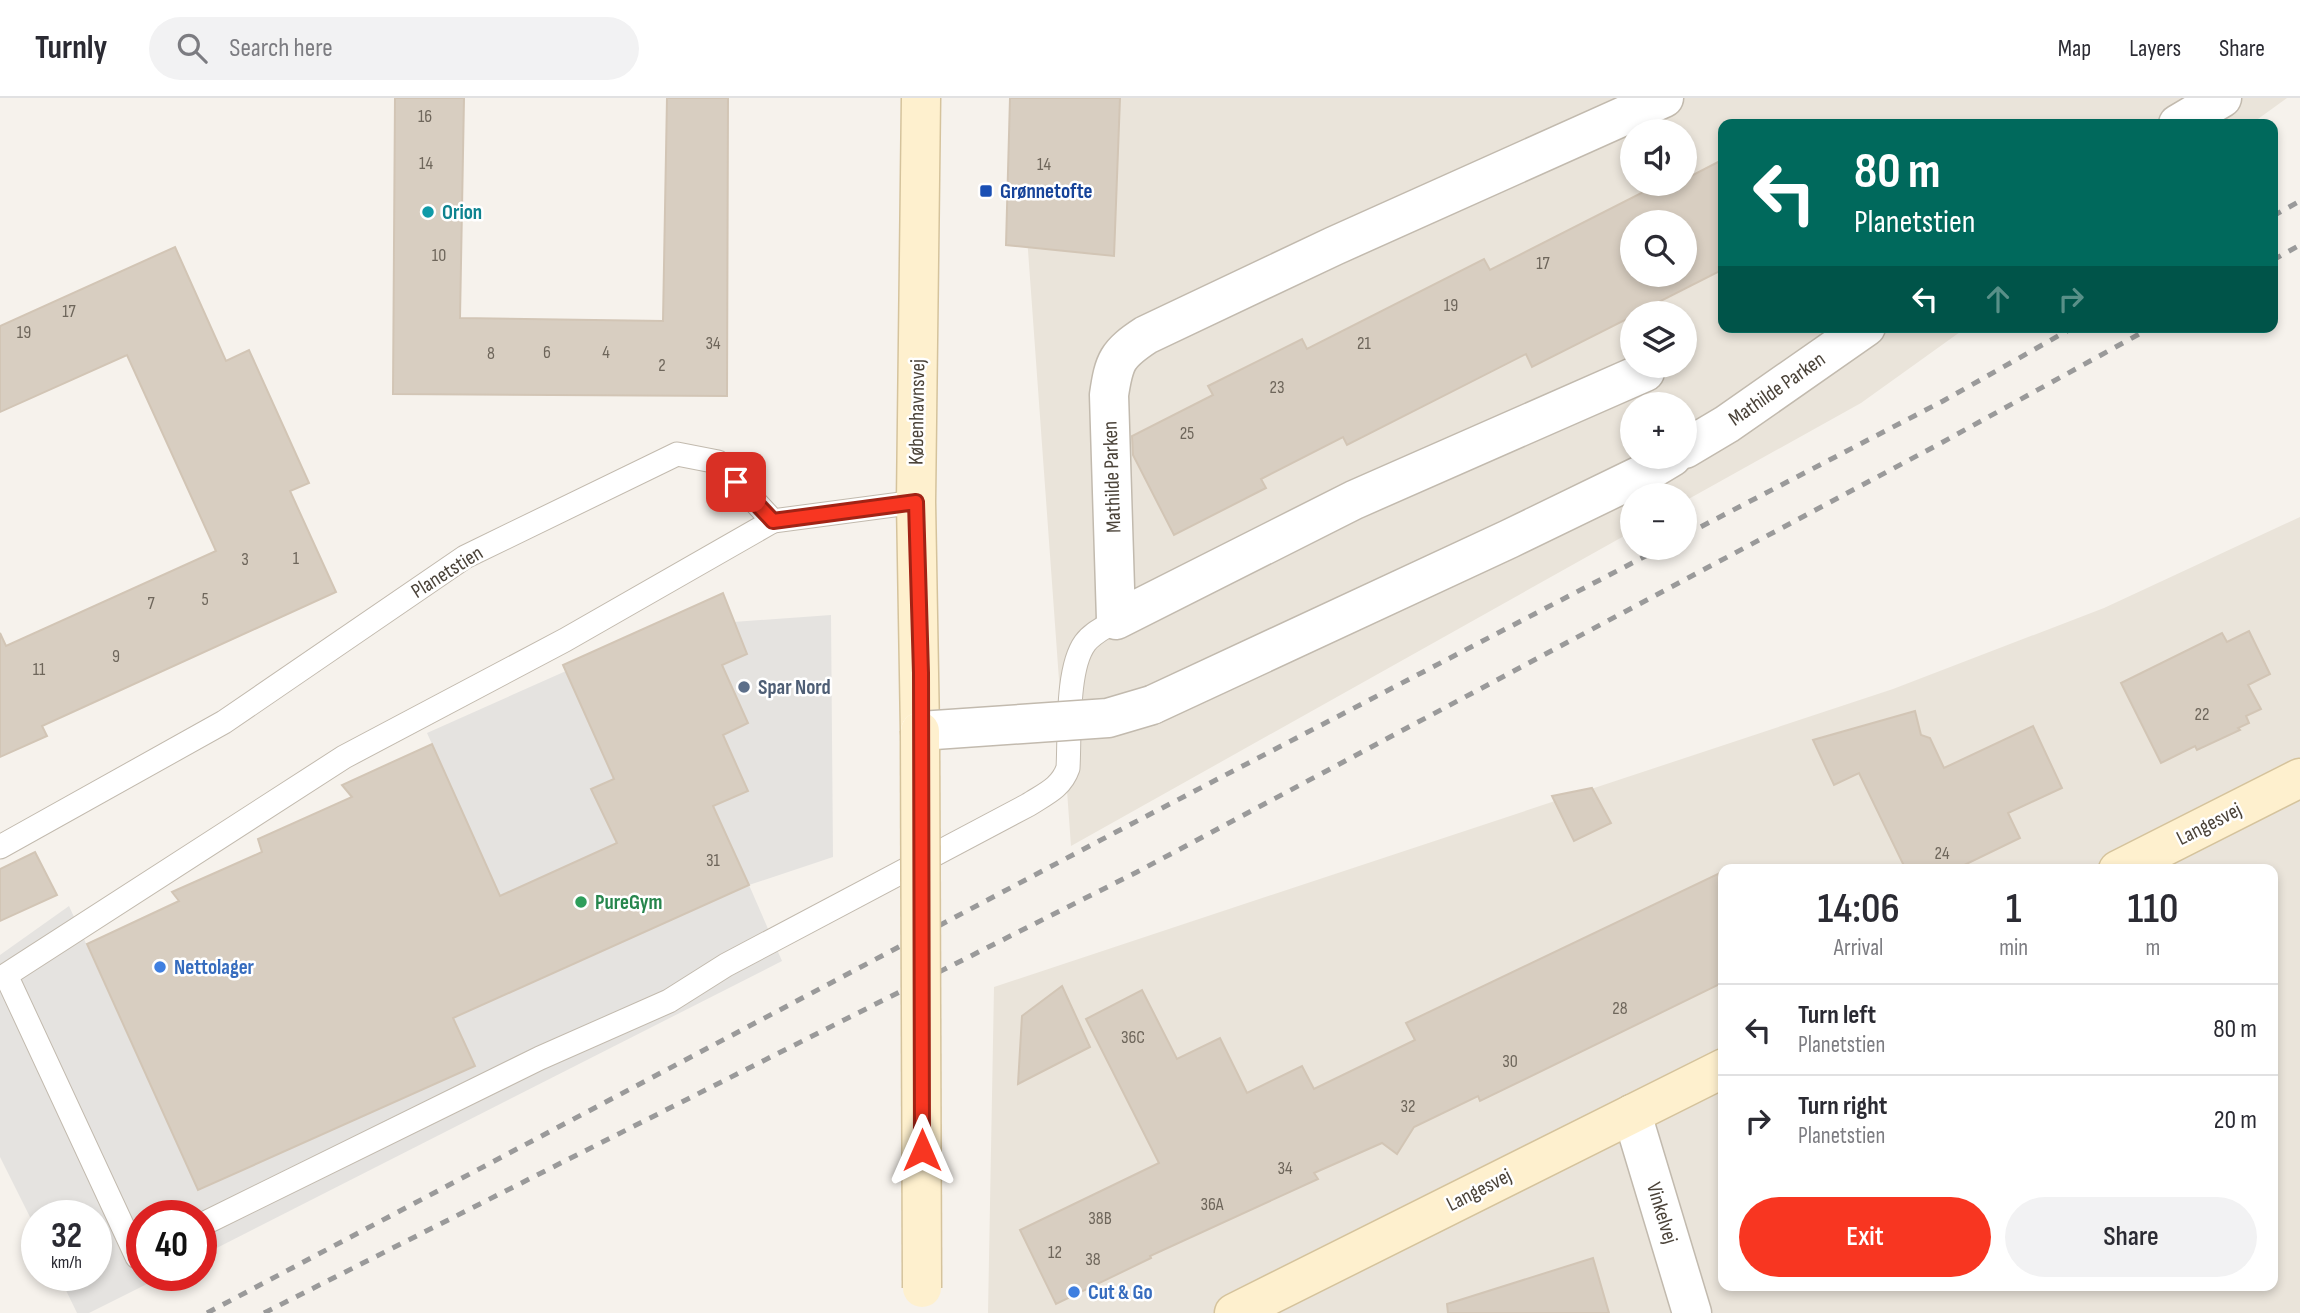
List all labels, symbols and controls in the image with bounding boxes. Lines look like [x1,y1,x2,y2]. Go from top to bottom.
search box [149,17,639,80]
text: Turnly [35,28,107,68]
icon: search [173,29,211,67]
text: Search here [229,33,333,64]
text: Map [2058,34,2091,63]
text: Layers [2129,34,2181,63]
text: Share [2219,34,2265,63]
house number: 16 [418,106,432,127]
map controls [1620,119,1697,560]
button: sound [1620,119,1697,196]
text: 80 m [1854,143,1941,202]
icon: left [1739,147,1830,238]
house number: 14 [419,153,433,174]
house number: 14 [1037,154,1051,175]
place label: Grønnetofte [1000,179,1093,204]
marker: Grønnetofte [978,183,994,199]
place label: Orion [442,200,482,225]
text: Planetstien [1854,203,1976,242]
marker: Orion [420,204,436,220]
button: search [1620,210,1697,287]
house number: 10 [432,245,446,266]
house number: 17 [1536,253,1551,274]
icon: left [1906,280,1944,318]
icon: ahead [1979,280,2017,318]
icon: right [2052,280,2090,318]
house number: 19 [1444,295,1458,316]
house number: 17 [62,301,77,322]
button: layers [1620,301,1697,378]
house number: 19 [17,322,31,343]
house number: 34 [705,333,721,354]
house number: 21 [1357,333,1372,354]
house number: 6 [543,342,551,363]
house number: 4 [602,342,610,363]
house number: 8 [487,343,495,364]
street label: Mathilde Parken [1724,347,1830,431]
house number: 2 [658,355,666,376]
street label: Københavnsvej [904,359,930,465]
house number: 23 [1270,377,1285,398]
button: + [1620,392,1697,469]
street label: Mathilde Parken [1098,421,1126,533]
house number: 25 [1180,423,1194,444]
pin [706,452,766,512]
icon: arrive [717,463,755,501]
button: − [1620,483,1697,560]
street label: Planetstien [407,540,487,604]
house number: 1 [293,548,300,569]
house number: 3 [241,549,249,570]
house number: 5 [201,589,209,610]
house number: 7 [147,593,155,614]
house number: 9 [112,646,120,667]
house number: 11 [33,659,46,680]
place label: Spar Nord [758,675,831,700]
marker: Spar Nord [736,679,752,695]
house number: 22 [2195,704,2209,725]
street label: Langesvej [2172,797,2246,851]
house number: 24 [1935,843,1950,864]
house number: 31 [706,850,721,871]
text: 14:06 [1818,884,1900,935]
text: 1 [2006,884,2021,935]
text: 110 [2128,884,2178,935]
place label: PureGym [595,890,662,915]
marker: PureGym [573,894,589,910]
text: Arrival [1834,934,1883,962]
text: min [1999,934,2028,962]
text: m [2146,934,2160,962]
place label: Nettolager [174,955,255,980]
marker: Nettolager [152,959,168,975]
house number: 28 [1612,998,1628,1019]
text: Turn left [1798,1000,1876,1031]
icon: left [1739,1011,1777,1049]
text: 80 m [2213,1014,2257,1045]
house number: 36C [1121,1027,1145,1048]
text: Planetstien [1798,1031,1885,1059]
house number: 30 [1502,1051,1518,1072]
text: Turn right [1798,1091,1887,1122]
house number: 32 [1401,1096,1415,1117]
icon: right [1739,1102,1777,1140]
text: 20 m [2214,1105,2257,1136]
position arrow [885,1113,959,1187]
text: Planetstien [1798,1122,1885,1150]
house number: 34 [1277,1158,1293,1179]
street label: Langesvej [1442,1163,1516,1217]
street label: Vinkelvej [1641,1179,1683,1247]
house number: 36A [1200,1194,1224,1215]
button: Exit [1739,1197,1991,1277]
button: Share [2005,1197,2257,1277]
speed limit sign: 40 [126,1200,217,1291]
house number: 38B [1088,1208,1112,1229]
text: 32 [51,1215,82,1258]
house number: 12 [1048,1242,1062,1263]
house number: 38 [1085,1249,1101,1270]
text: km/h [51,1252,82,1273]
place label: Cut & Go [1088,1280,1153,1305]
marker: Cut & Go [1066,1284,1082,1300]

